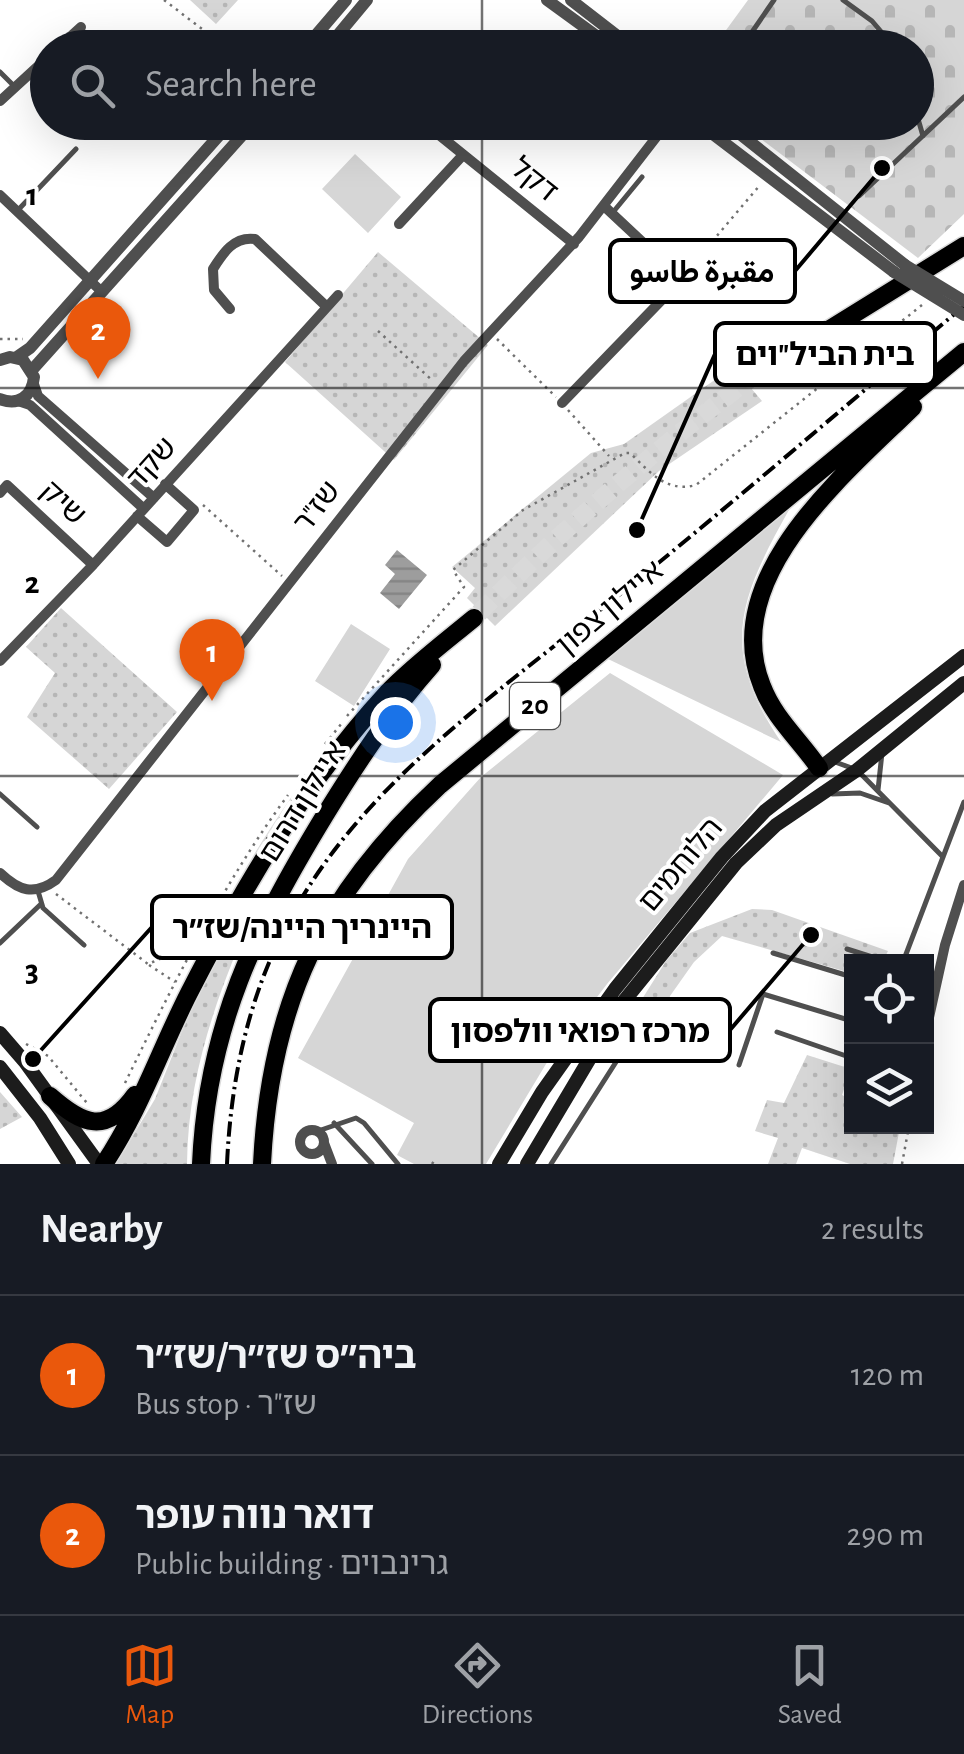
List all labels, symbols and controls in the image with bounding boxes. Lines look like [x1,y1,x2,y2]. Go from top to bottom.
search box [30,30,934,140]
icon: search [65,58,120,113]
text: Search here [145,66,317,104]
street label: דקל [505,152,563,208]
text: 1 [26,179,38,211]
callout: مقبرة طاسو [610,240,795,302]
text: مقبرة طاسو [630,256,774,291]
pin: 2 [66,296,130,379]
callout: בית הביל"וים [715,323,935,385]
text: בית הביל"וים [735,339,915,371]
street label: שקד [122,432,182,494]
street label: שיק [35,475,91,531]
street label: שז"ר [288,476,346,538]
street label: איילון צפון [551,555,669,661]
text: 2 [24,567,40,599]
pin: 1 [180,618,244,701]
road number: 20 [510,683,560,729]
your location [370,697,421,748]
street label: איילון דרום [254,737,352,867]
street label: הלוחמים [634,813,728,917]
callout: היינריך היינה/שז״ר [152,896,452,958]
text: היינריך היינה/שז״ר [172,912,432,944]
map controls [844,954,934,1134]
button: locate [844,954,934,1044]
text: 3 [25,955,39,987]
callout: מרכז רפואי וולפסון [430,999,730,1061]
text: מרכז רפואי וולפסון [450,1016,710,1048]
button: layers [844,1044,934,1134]
text: Nearby [40,1208,163,1250]
text: 2 results [821,1213,924,1245]
text: ביה״ס שז״ר/שז״ר [135,1338,417,1376]
text: 1 [67,1359,78,1391]
text: 120 m [851,1359,924,1391]
text: Bus stop · שז"ר [135,1388,317,1420]
text: דואר נווה עופר [135,1498,374,1536]
text: 2 [65,1519,80,1551]
text: 290 m [847,1519,924,1551]
text: Public building · גרינבוים [135,1548,449,1580]
tab: Map [122,1638,177,1732]
tab: Directions [422,1638,533,1732]
tab: Saved [778,1638,842,1732]

